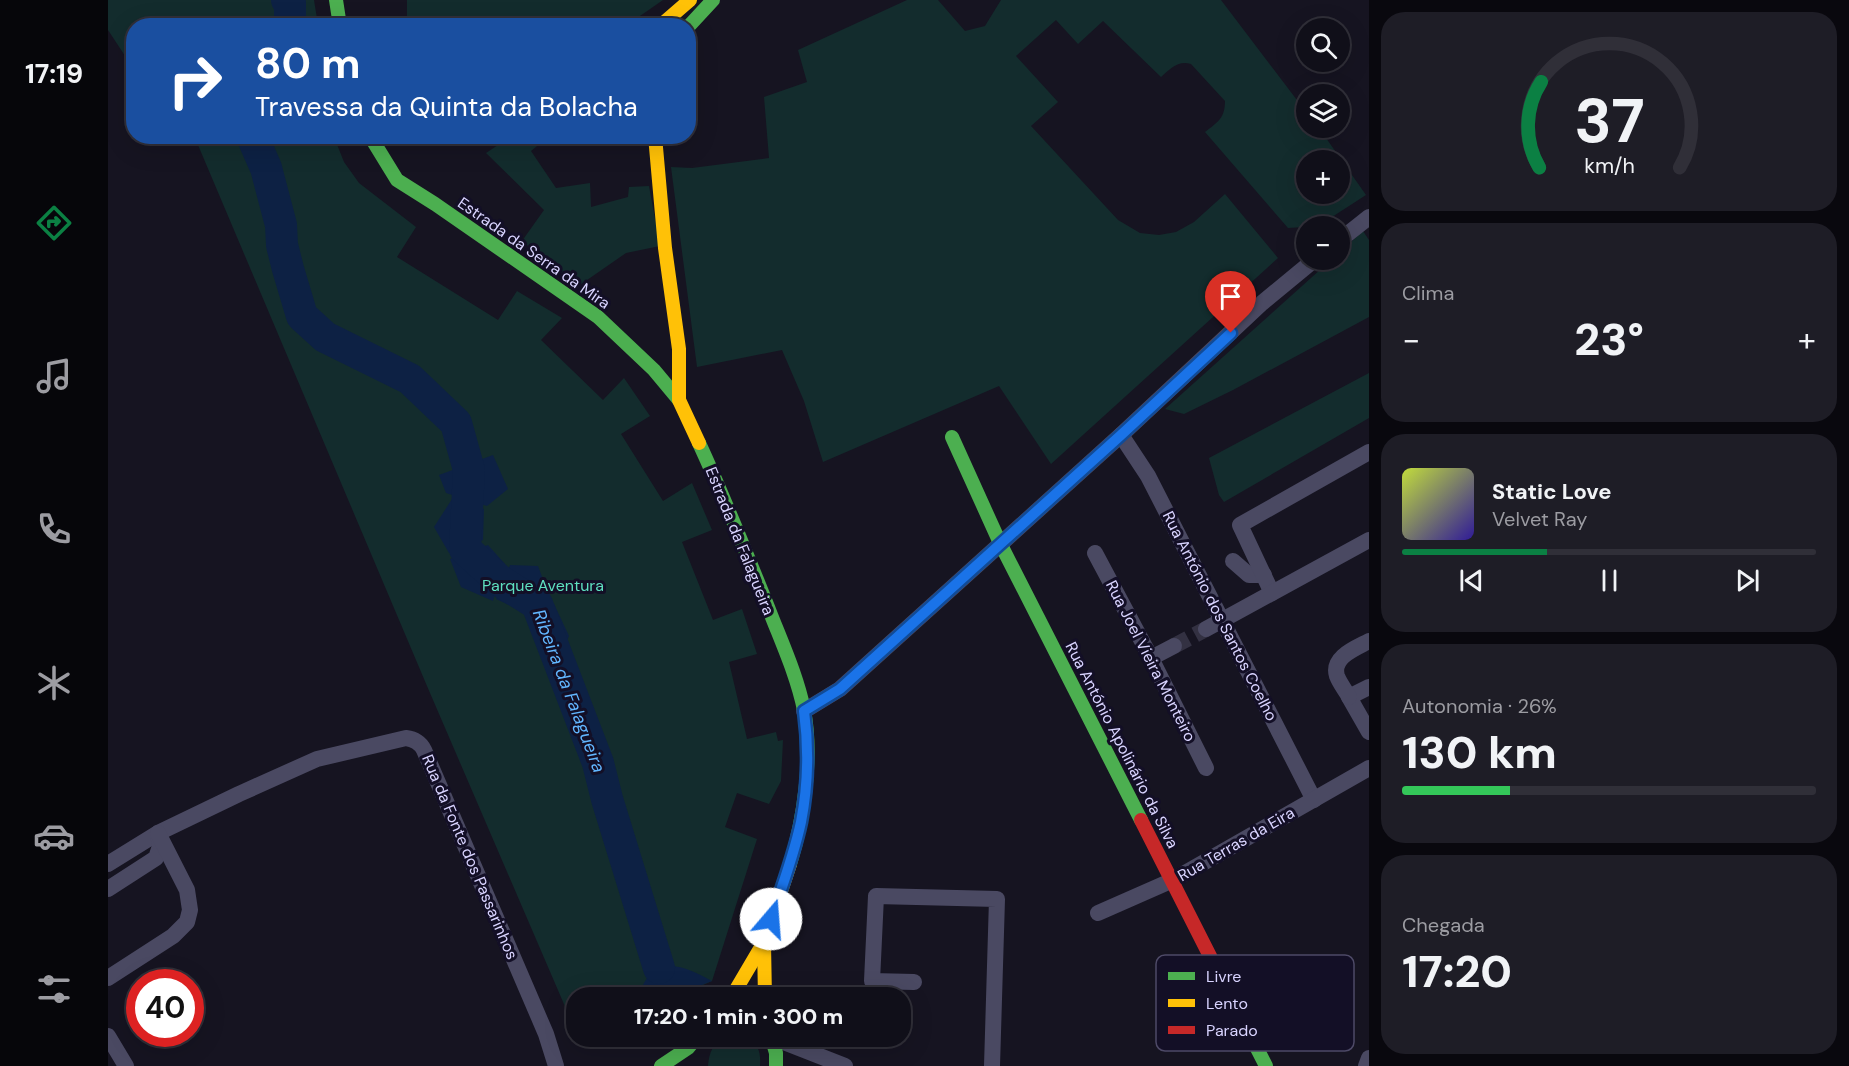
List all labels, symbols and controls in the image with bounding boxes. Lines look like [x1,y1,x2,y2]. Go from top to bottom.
map controls [1296,18,1350,270]
button: search [1296,18,1350,72]
text: 80 m [255,36,361,91]
icon: right [156,42,234,120]
text: 17:19 [25,56,83,91]
text: 37 [1574,81,1644,162]
button: layers [1296,84,1350,138]
text: Travessa da Quinta da Bolacha [255,89,638,124]
button: + [1296,150,1350,204]
text: km/h [1584,153,1634,181]
street label: Estrada da Serra da Mira [454,192,614,314]
icon: directions [33,202,75,244]
button: − [1296,216,1350,270]
pin [1205,271,1256,333]
icon: arrive [1214,280,1247,313]
text: Clima [1402,280,1454,306]
text: 23° [1574,310,1644,369]
text: − [1402,318,1420,361]
text: + [1798,318,1816,361]
icon: music [33,355,75,397]
street label: Estrada da Falagueira [701,464,779,618]
text: Static Love [1492,477,1612,506]
text: Velvet Ray [1492,506,1587,532]
street label: Rua António dos Santos Coelho [1158,507,1282,725]
icon: phone [33,508,75,550]
icon: previous [1455,564,1488,597]
icon: pause [1593,564,1626,597]
icon: next [1731,564,1764,597]
park label: Parque Aventura [482,575,604,596]
street label: Rua Joel Vieira Monteiro [1101,577,1201,745]
water label: Ribeira da Falagueira [527,606,611,776]
street label: Rua António Apolinário da Silva [1061,638,1183,852]
icon: climate [33,662,75,704]
text: Autonomia · 26% [1402,693,1557,719]
text: 130 km [1402,723,1557,782]
street label: Rua da Fonte dos Passarinhos [417,751,523,963]
street label: Rua Terras da Eira [1174,802,1298,886]
icon: car [33,815,75,857]
position arrow [739,887,803,951]
text: Chegada [1402,912,1485,938]
text: 17:20 [1402,942,1512,1001]
legend [1156,955,1354,1051]
text: Livre [1206,966,1241,987]
icon: filters [33,968,75,1010]
speed limit sign: 40 [126,969,204,1047]
text: Lento [1206,993,1248,1014]
text: 17:20 · 1 min · 300 m [634,1002,843,1031]
text: Parado [1206,1020,1258,1041]

